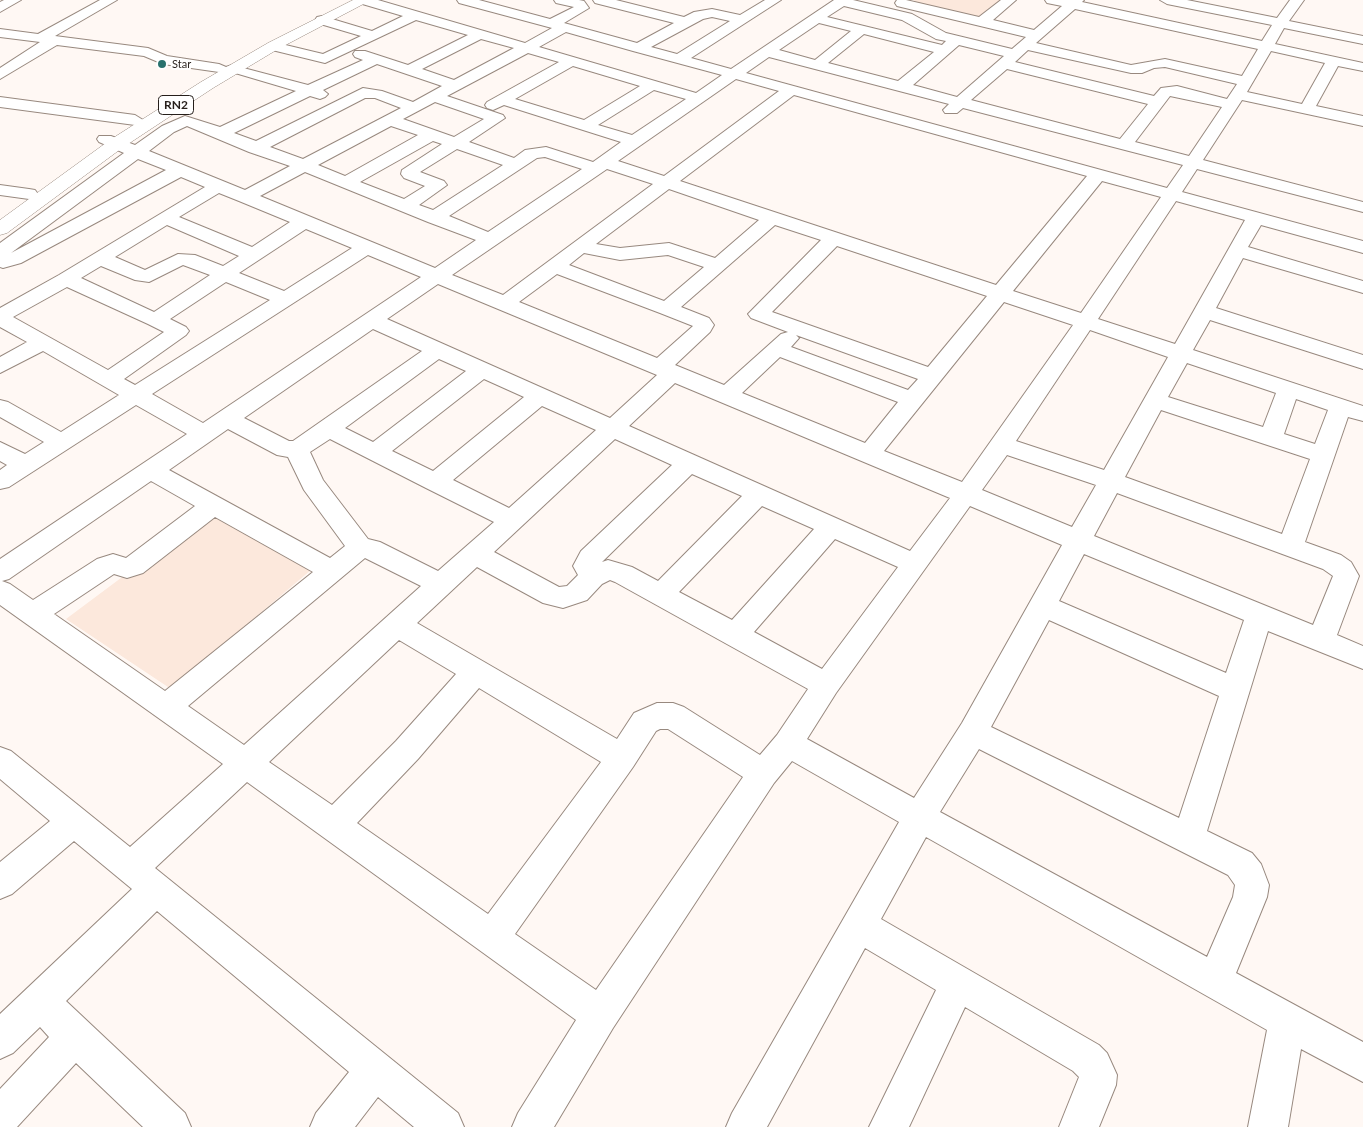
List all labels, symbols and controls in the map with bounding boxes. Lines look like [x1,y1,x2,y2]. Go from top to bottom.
place label: Star [172,57,191,71]
marker: Star [156,58,168,70]
road number: RN2 [158,96,194,114]

